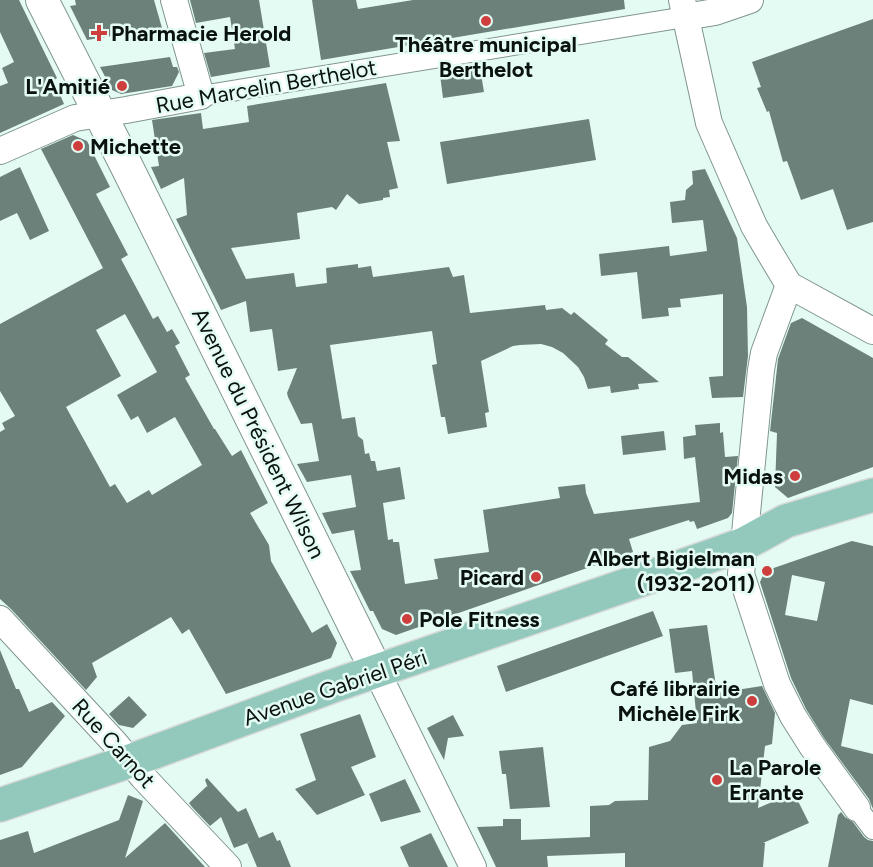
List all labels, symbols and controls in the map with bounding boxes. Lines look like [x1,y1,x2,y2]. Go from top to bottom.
marker: Théâtre municipal Berthelot [479,14,493,28]
place label: Pharmacie Herold [111,20,291,47]
marker: Pharmacie Herold [92,26,106,40]
place label: Théâtre municipal Berthelot [395,31,577,83]
street label: Rue Marcelin Berthelot [154,54,379,119]
place label: L'Amitié [25,73,110,100]
marker: L'Amitié [115,79,129,93]
place label: Michette [90,133,181,160]
marker: Michette [71,139,85,153]
street label: Avenue du Président Wilson [186,304,331,563]
place label: Midas [723,463,783,490]
marker: Midas [788,469,802,483]
place label: Albert Bigielman (1932-2011) [587,545,755,597]
place label: Picard [460,564,524,591]
marker: Albert Bigielman (1932-2011) [760,564,774,578]
marker: Picard [529,570,543,584]
place label: Pole Fitness [419,606,540,633]
marker: Pole Fitness [400,612,414,626]
street label: Avenue Gabriel Péri [240,643,431,732]
place label: Café librairie Michèle Firk [610,675,740,727]
street label: Rue Carnot [66,693,161,794]
marker: Café librairie Michèle Firk [745,694,759,708]
place label: La Parole Errante [729,754,821,806]
marker: La Parole Errante [710,773,724,787]

